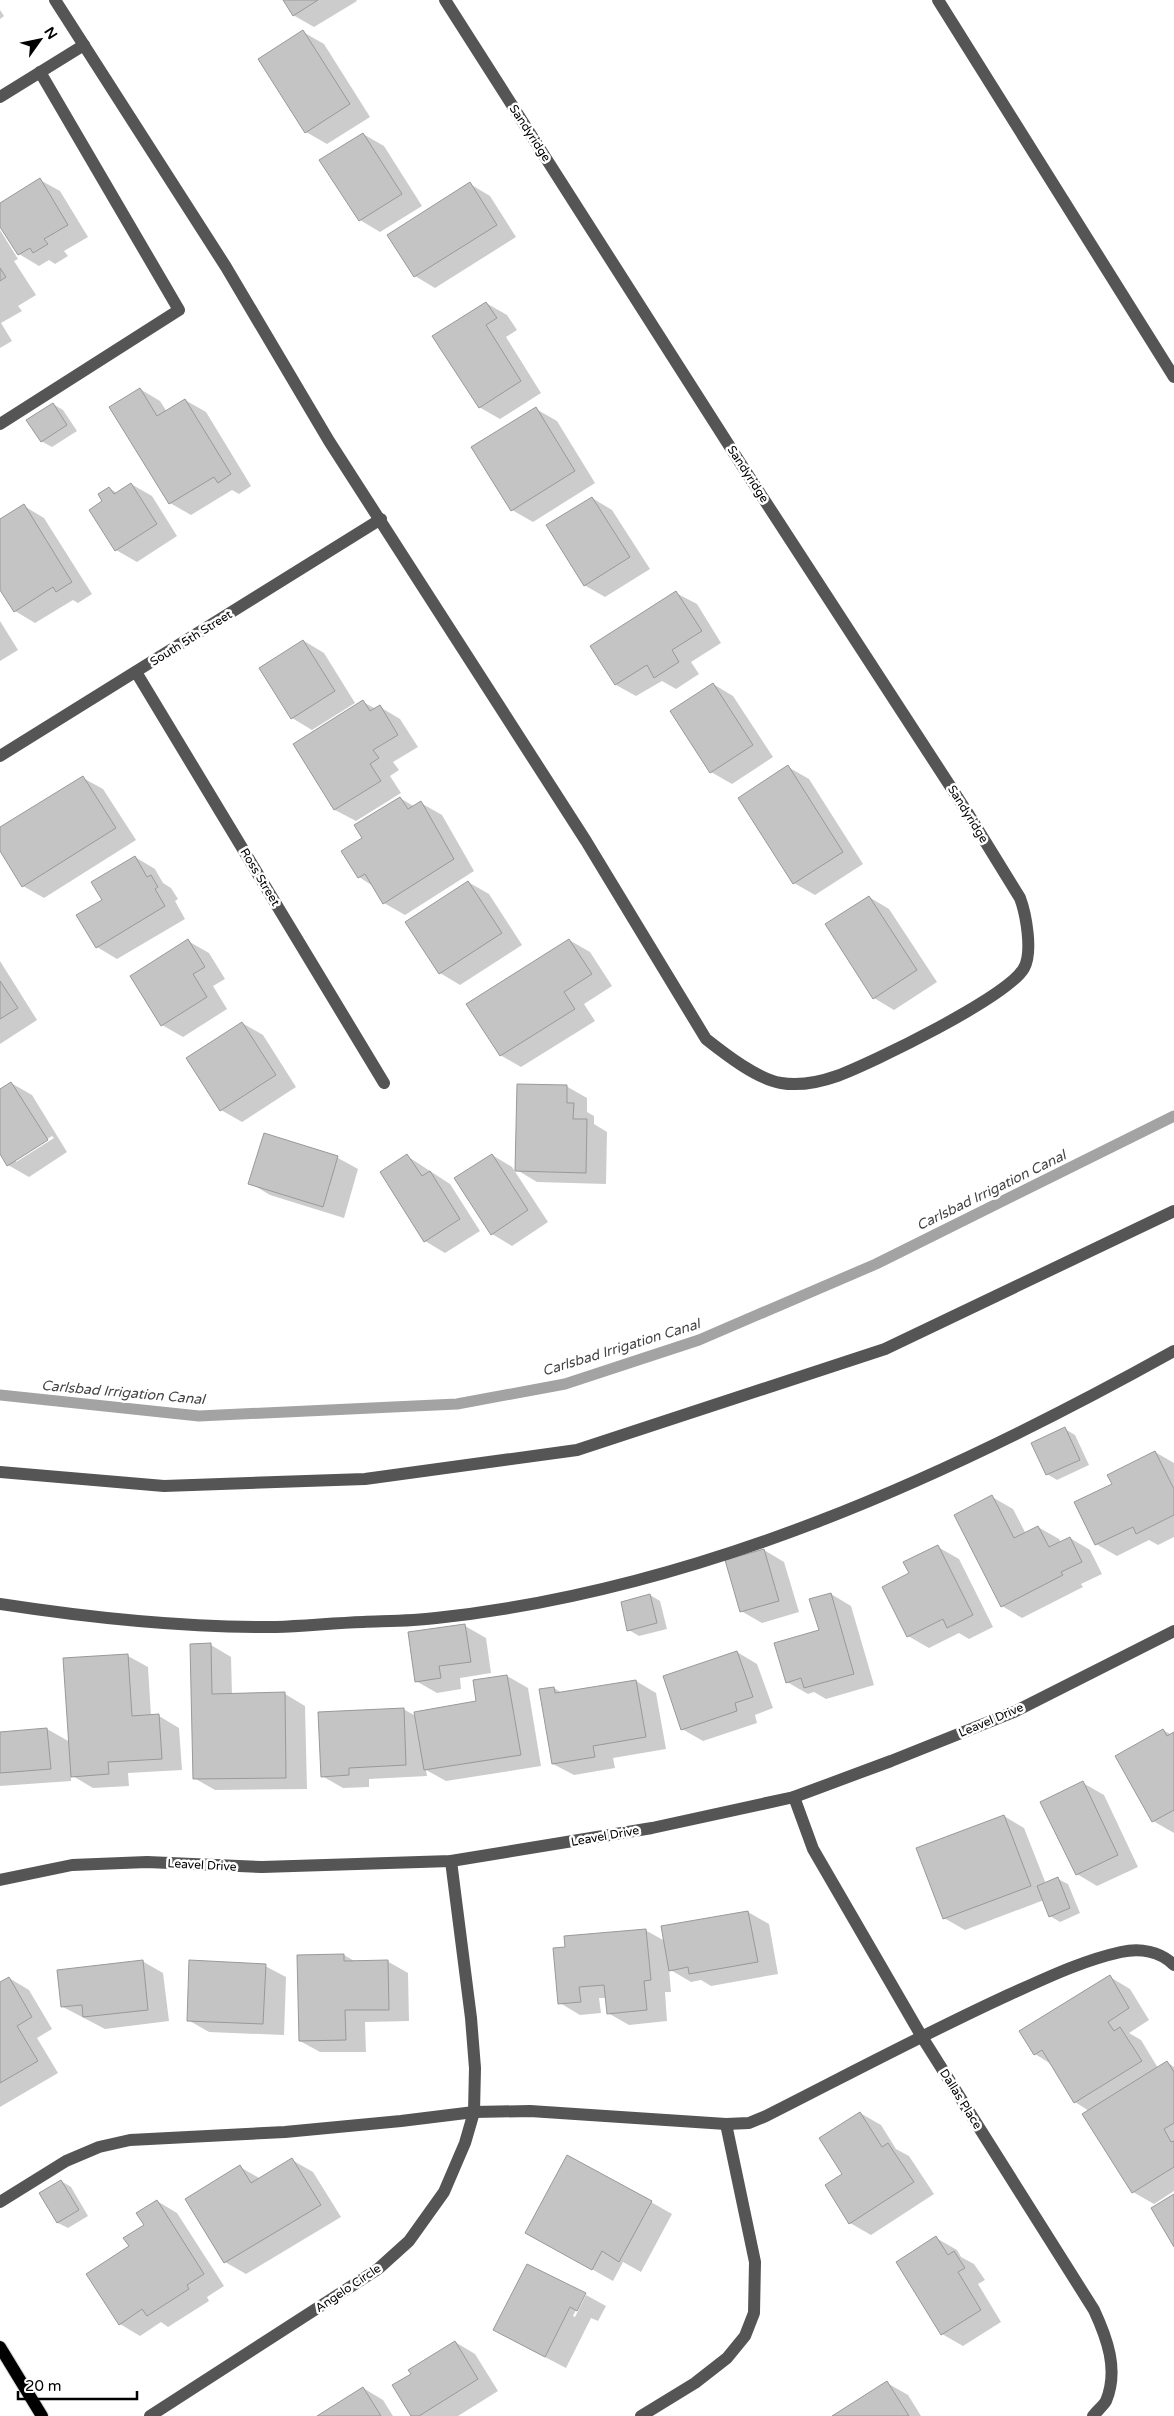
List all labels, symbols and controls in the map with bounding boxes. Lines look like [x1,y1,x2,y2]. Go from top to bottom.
north arrow [15,15,65,65]
text: N [40,24,61,43]
street label: Sandyridge [506,102,554,164]
street label: Sandyridge [724,443,772,505]
street label: South 5th Street [147,607,235,669]
street label: Sandyridge [945,783,991,845]
street label: Ross Street [237,846,283,909]
water label: Carlsbad Irrigation Canal [914,1146,1070,1234]
water label: Carlsbad Irrigation Canal [540,1315,703,1380]
water label: Carlsbad Irrigation Canal [41,1377,207,1408]
street label: Leavel Drive [956,1700,1026,1740]
street label: Leavel Drive [570,1823,640,1849]
street label: Leavel Drive [167,1856,237,1874]
street label: Dallas Place [937,2066,985,2132]
street label: Angelo Circle [313,2261,384,2315]
scale bar [18,2368,136,2400]
text: 20 m [25,2377,62,2395]

